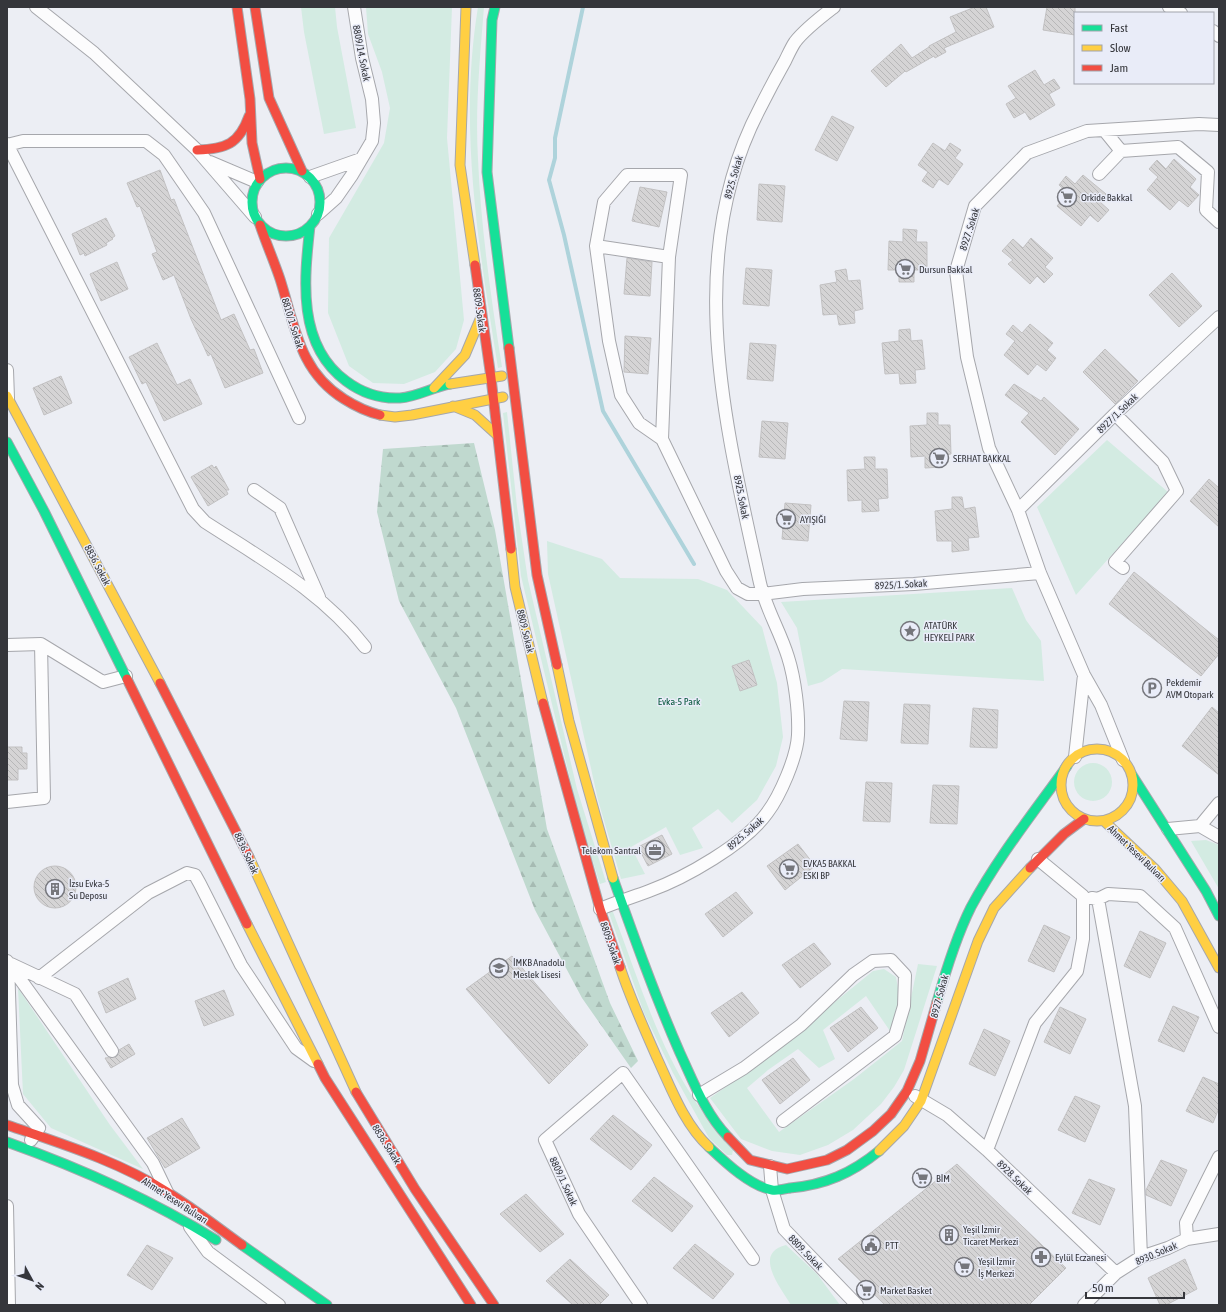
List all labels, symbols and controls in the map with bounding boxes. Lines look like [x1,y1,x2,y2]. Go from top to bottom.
legend [1074,12,1214,84]
text: Fast [1110,21,1128,35]
street label: 8809/14. Sokak [351,24,372,83]
text: Slow [1110,41,1131,55]
text: Jam [1110,61,1128,75]
street label: 8925. Sokak [722,154,745,200]
supermarket icon: Orkide Bakkal [1056,186,1078,208]
place label: Orkide Bakkal [1081,192,1133,203]
street label: 8927. Sokak [957,206,982,252]
supermarket icon: Dursun Bakkal [894,258,916,280]
place label: Dursun Bakkal [919,264,973,275]
street label: 8809. Sokak [471,287,488,333]
street label: 8810/1. Sokak [280,296,306,350]
street label: 8927/1. Sokak [1095,391,1140,436]
supermarket icon: SERHAT BAKKAL [928,447,950,469]
place label: SERHAT BAKKAL [953,453,1011,464]
street label: 8925. Sokak [732,474,751,520]
supermarket icon: AYIŞIĞI [775,508,797,530]
place label: AYIŞIĞI [800,514,826,525]
street label: 8836. Sokak [82,543,113,588]
street label: 8925/1. Sokak [875,578,928,591]
street label: 8809. Sokak [515,608,536,655]
place icon: ATATÜRK HEYKELİ PARK [899,620,921,642]
place label: ATATÜRK HEYKELİ PARK [924,620,975,643]
parking icon: Pekdemir AVM Otopark [1141,677,1163,699]
place label: Pekdemir AVM Otopark [1166,677,1214,700]
park label: Evka-5 Park [658,696,701,707]
street label: 8925. Sokak [725,814,766,852]
street label: Ahmet Yesevi Bulvarı [1106,823,1168,884]
street label: 8836. Sokak [232,831,261,876]
office icon: Telekom Santral [644,839,666,861]
place label: Telekom Santral [581,845,641,856]
supermarket icon: EVKA5 BAKKAL ESKI BP [778,858,800,880]
place label: EVKA5 BAKKAL ESKI BP [803,858,856,881]
building icon: İzsu Evka-5 Su Deposu [44,878,66,900]
place label: İzsu Evka-5 Su Deposu [69,878,110,901]
street label: 8809. Sokak [598,920,623,966]
school or university icon: İMKB Anadolu Meslek Lisesi [488,957,510,979]
place label: İMKB Anadolu Meslek Lisesi [513,957,565,980]
street label: 8927. Sokak [928,973,951,1019]
street label: 8836. Sokak [370,1123,403,1166]
street label: 8809/1. Sokak [547,1155,580,1208]
street label: 8928. Sokak [995,1158,1035,1197]
supermarket icon: BİM [911,1167,933,1189]
place label: BİM [936,1173,950,1184]
street label: Ahmet Yesevi Bulvarı [140,1175,210,1226]
building icon: Yeşil İzmir Ticaret Merkezi [938,1224,960,1246]
place label: Yeşil İzmir Ticaret Merkezi [963,1224,1018,1247]
street label: 8809. Sokak [786,1233,825,1273]
public building icon: PTT [860,1234,882,1256]
place label: PTT [885,1240,899,1251]
street label: 8930. Sokak [1134,1240,1179,1267]
pharmacy icon: Eylül Eczanesi [1030,1246,1052,1268]
place label: Eylül Eczanesi [1055,1252,1106,1263]
supermarket icon: Yeşil İzmir İş Merkezi [953,1256,975,1278]
place label: Yeşil İzmir İş Merkezi [978,1256,1016,1279]
north arrow [12,1260,52,1300]
scale bar [1086,1274,1184,1300]
supermarket icon: Market Basket [855,1279,877,1301]
text: N [33,1280,46,1293]
text: 50 m [1092,1281,1114,1295]
place label: Market Basket [880,1285,932,1296]

